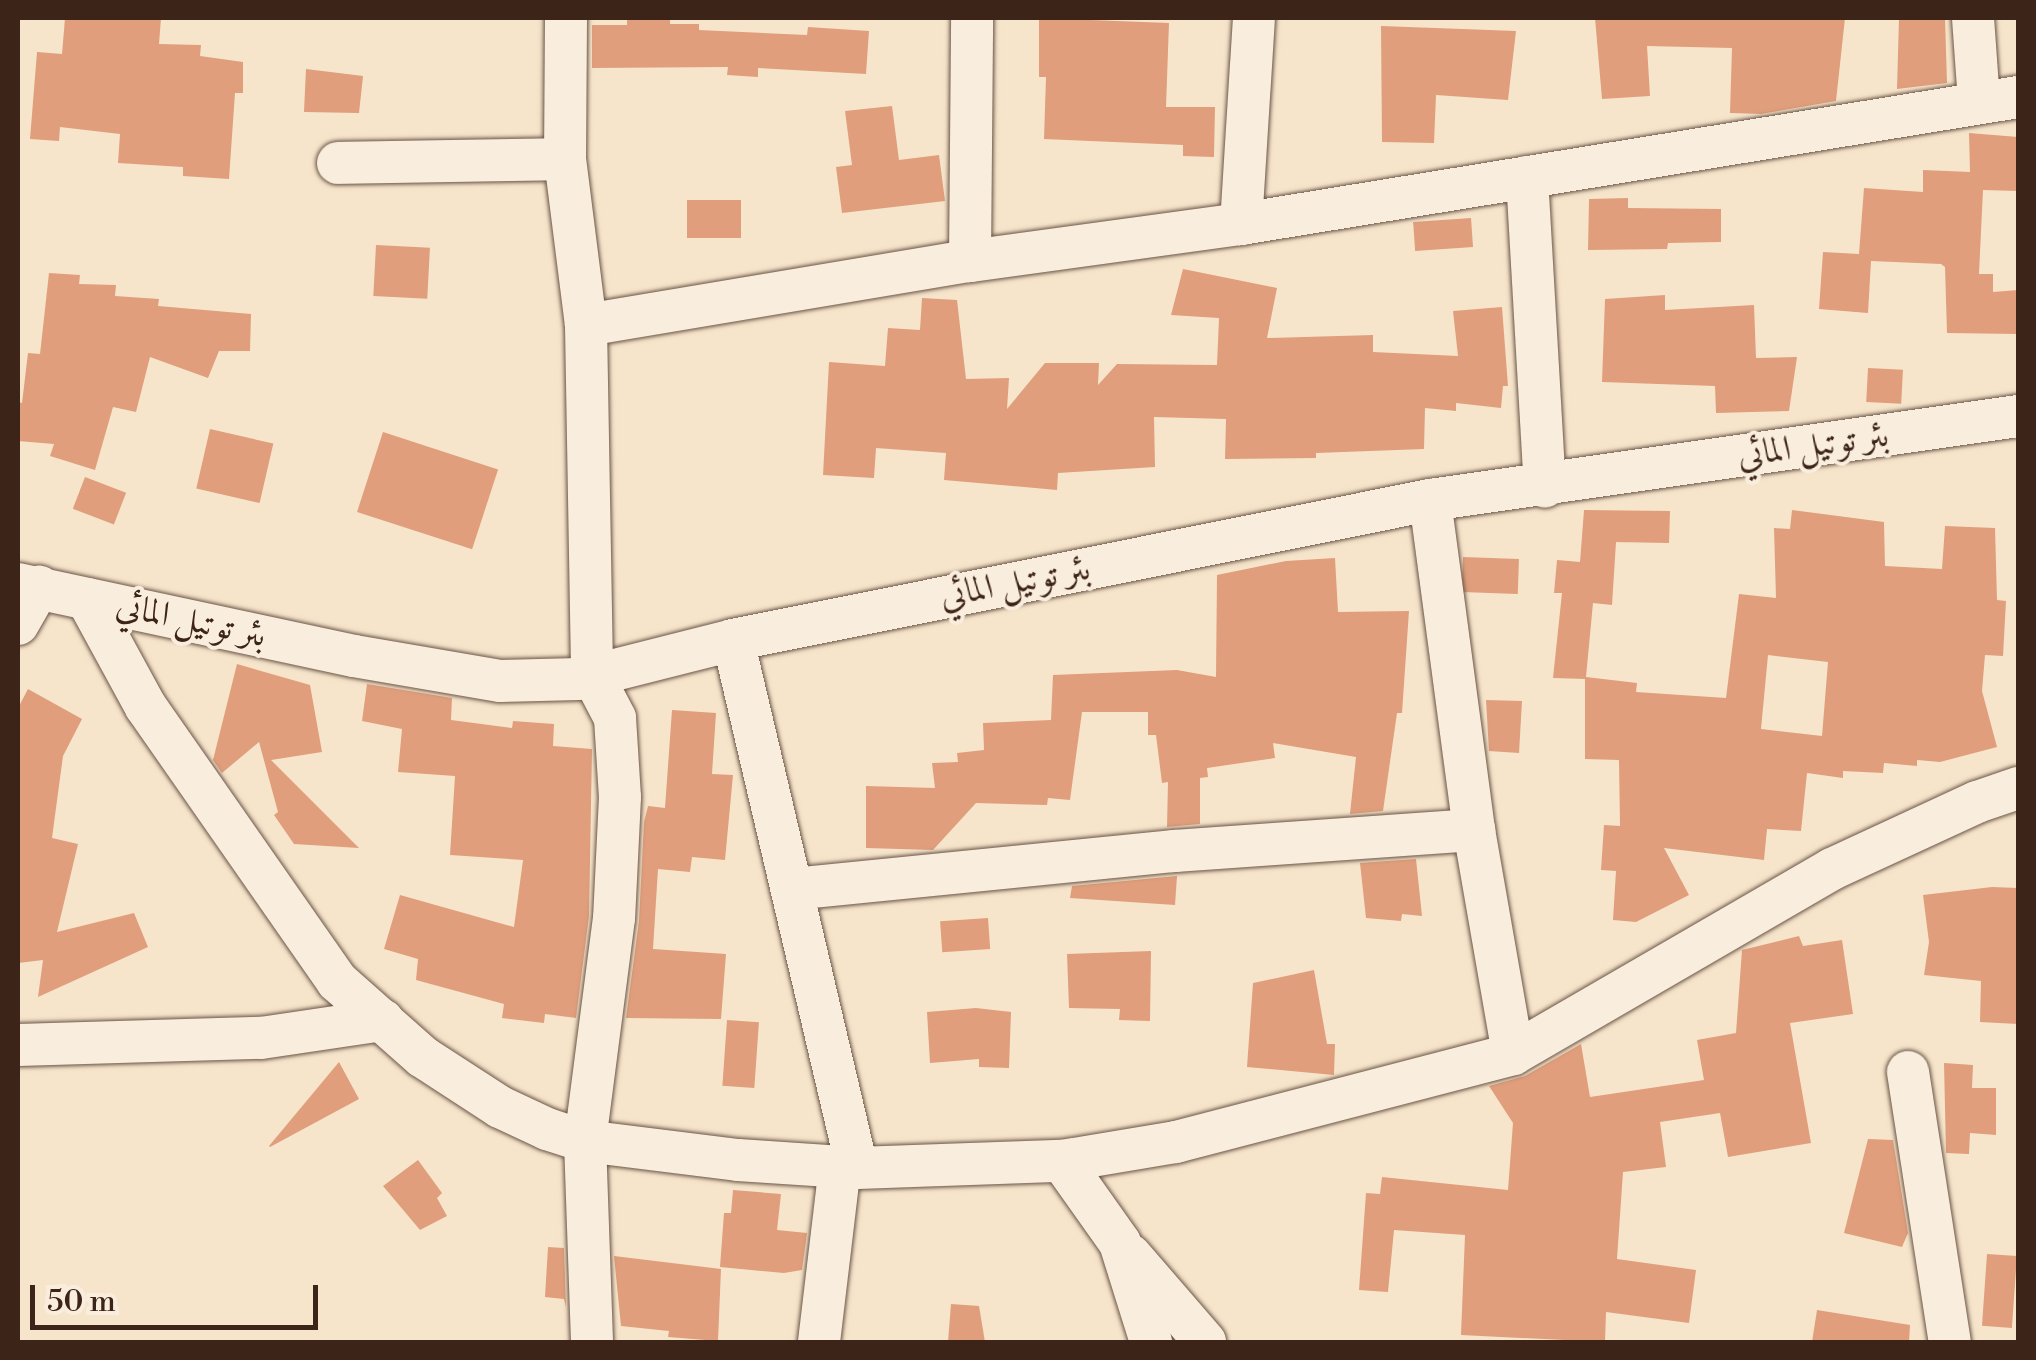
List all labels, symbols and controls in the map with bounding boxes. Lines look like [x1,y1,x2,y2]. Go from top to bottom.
street label: بئر توتيل المائي [1735,415,1891,477]
street label: بئر توتيل المائي [936,548,1094,618]
street label: بئر توتيل المائي [112,585,270,657]
scale bar [35,1265,322,1327]
text: 50 m [47,1283,116,1321]

